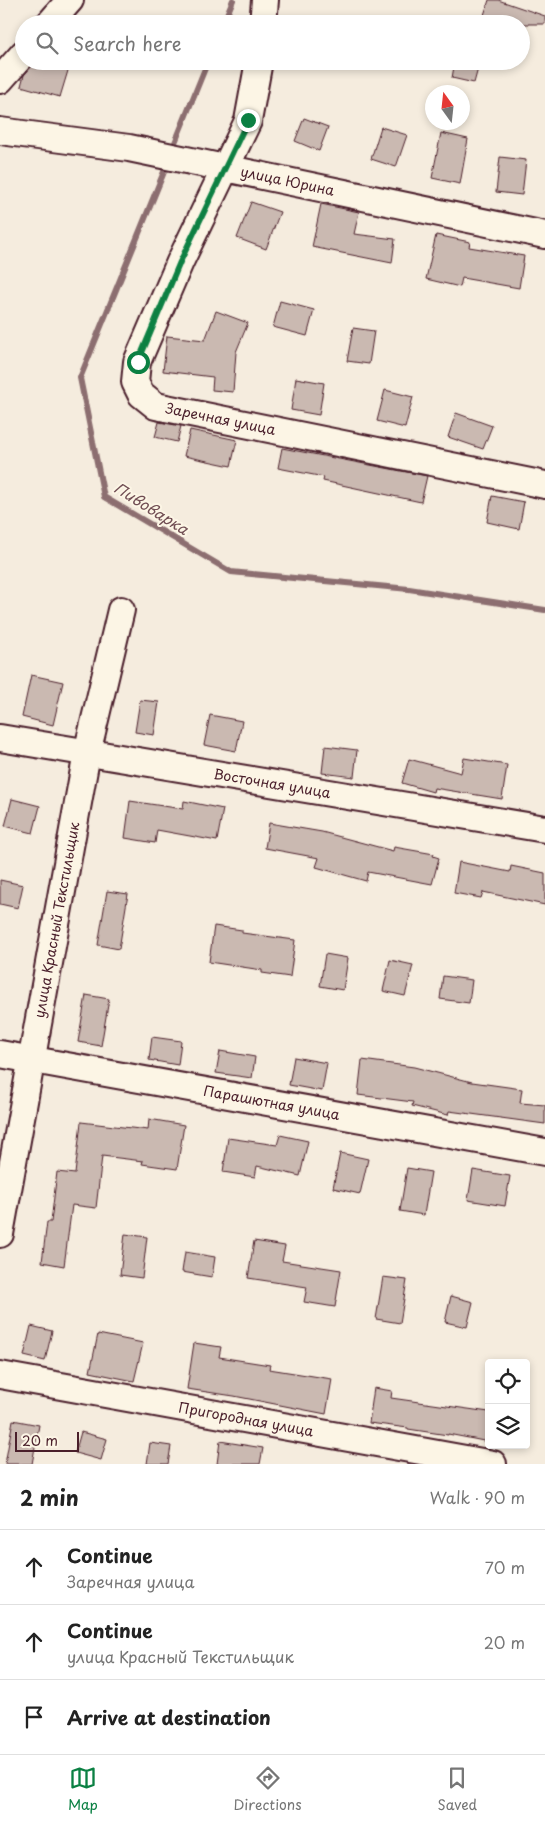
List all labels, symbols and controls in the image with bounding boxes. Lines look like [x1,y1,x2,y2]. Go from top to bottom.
search box [15,15,530,70]
icon: search [33,29,61,57]
text: Search here [73,29,182,57]
north arrow [425,85,470,130]
route end [237,109,260,132]
street label: улица Юрина [239,161,337,201]
route start [127,351,150,374]
street label: Заречная улица [164,397,278,440]
water label: Пивоварка [110,476,194,540]
street label: Восточная улица [212,763,333,803]
street label: улица Красный Текстильщик [28,820,84,1020]
street label: Парашютная улица [202,1080,342,1125]
map controls [485,1359,530,1449]
button: locate [485,1359,530,1404]
street label: Пригородная улица [177,1396,316,1441]
button: layers [485,1404,530,1449]
scale bar [15,1429,79,1452]
text: 20 m [22,1430,58,1451]
text: 2 min [20,1481,79,1513]
text: Walk · 90 m [430,1485,525,1509]
text: Continue [67,1541,153,1569]
icon: ahead [20,1553,48,1581]
text: 70 m [485,1555,525,1579]
text: Заречная улица [67,1569,195,1593]
text: Continue [67,1616,153,1644]
icon: ahead [20,1628,48,1656]
text: 20 m [484,1630,525,1654]
text: улица Красный Текстильщик [67,1644,294,1668]
icon: arrive [20,1703,48,1731]
text: Arrive at destination [67,1703,271,1731]
tab: Map [68,1764,98,1815]
tab: Directions [234,1764,302,1815]
tab: Saved [437,1764,477,1815]

